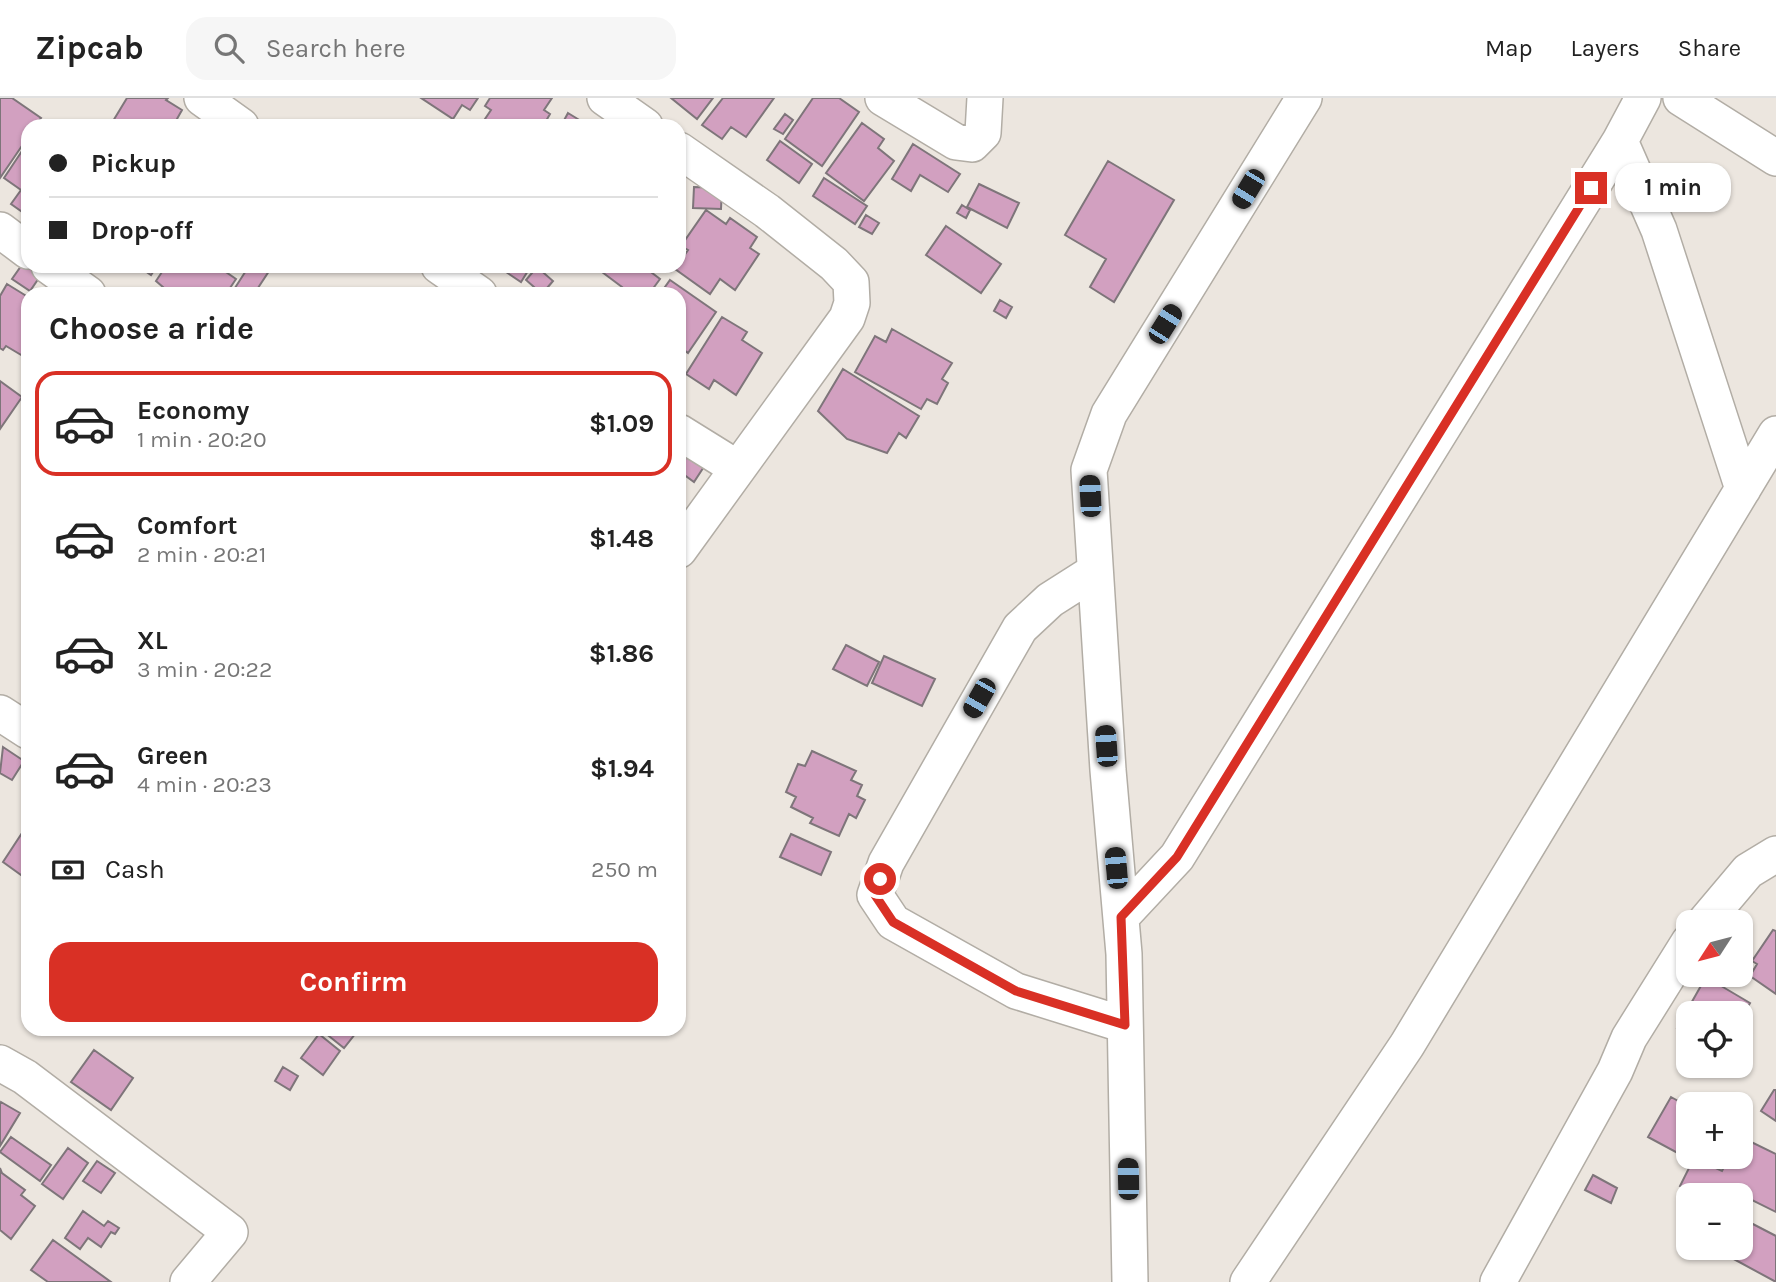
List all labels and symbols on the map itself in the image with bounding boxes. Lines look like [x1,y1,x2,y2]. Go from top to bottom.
callout: 1 min [1616,164,1731,212]
car [1229,166,1268,212]
route end [1575,172,1607,204]
car [1145,301,1186,347]
car [1079,474,1102,518]
car [960,675,999,721]
car [1095,724,1118,768]
car [1104,846,1129,890]
route start [864,863,896,895]
north arrow [1676,910,1754,987]
car [1118,1158,1139,1200]

